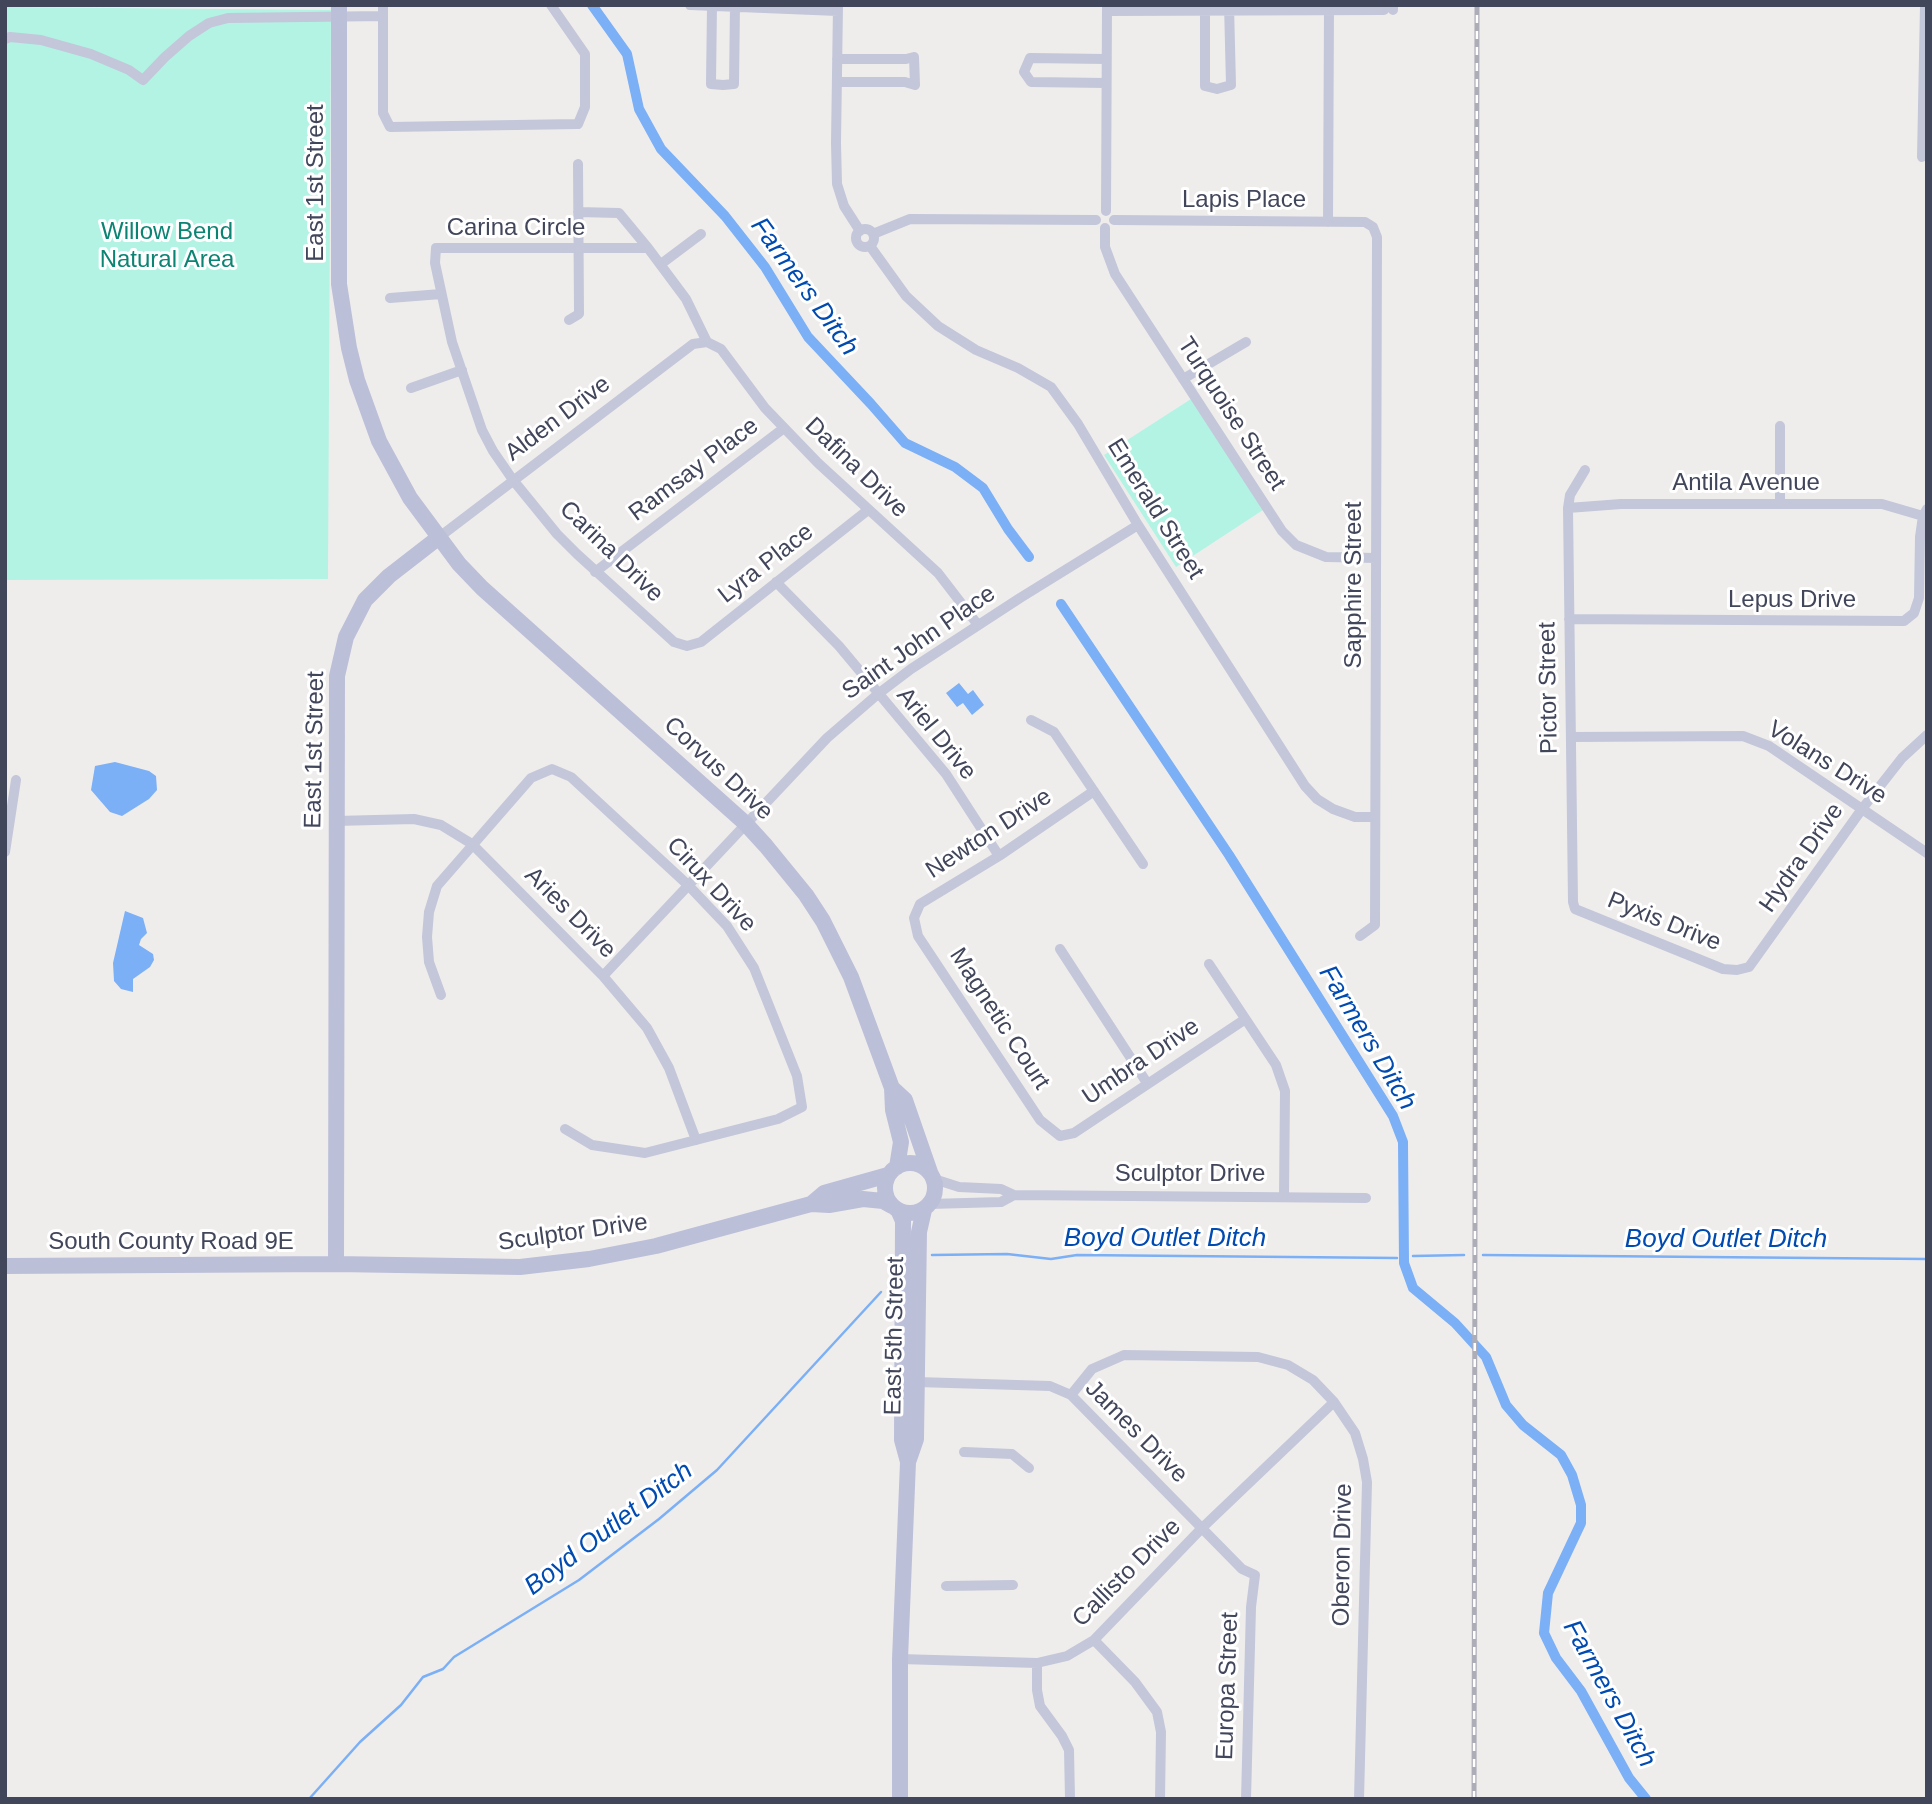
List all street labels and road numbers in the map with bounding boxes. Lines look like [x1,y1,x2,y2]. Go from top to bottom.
street label: East 1st Street [302,104,330,262]
street label: Lapis Place [1182,186,1306,214]
street label: Carina Circle [447,214,585,242]
street label: Turquoise Street [1171,332,1291,496]
street label: Alden Drive [500,370,616,468]
street label: Ramsay Place [624,412,764,528]
street label: Dafina Drive [799,412,913,524]
street label: Emerald Street [1100,433,1210,585]
street label: Antila Avenue [1672,469,1820,497]
street label: Carina Drive [553,495,669,609]
street label: Sapphire Street [1340,502,1368,668]
street label: Lyra Place [713,518,819,610]
street label: Saint John Place [837,580,1001,706]
street label: Lepus Drive [1728,586,1856,614]
street label: Pictor Street [1533,622,1565,754]
street label: East 1st Street [299,671,331,829]
street label: Ariel Drive [890,682,982,786]
street label: Corvus Drive [657,711,779,827]
street label: Volans Drive [1762,715,1892,811]
street label: Newton Drive [921,783,1057,885]
street label: Hydra Drive [1754,798,1850,918]
street label: Cirux Drive [660,832,762,938]
street label: Aries Drive [518,861,622,965]
street label: Pyxis Drive [1603,886,1725,958]
street label: Magnetic Court [943,943,1055,1095]
street label: Umbra Drive [1077,1012,1205,1112]
street label: Sculptor Drive [1115,1160,1265,1188]
street label: Sculptor Drive [496,1208,650,1258]
street label: South County Road 9E [48,1228,294,1256]
street label: East 5th Street [879,1256,911,1416]
street label: James Drive [1079,1375,1193,1489]
street label: Oberon Drive [1327,1483,1359,1627]
street label: Callisto Drive [1067,1513,1187,1633]
street label: Europa Street [1211,1611,1245,1761]

